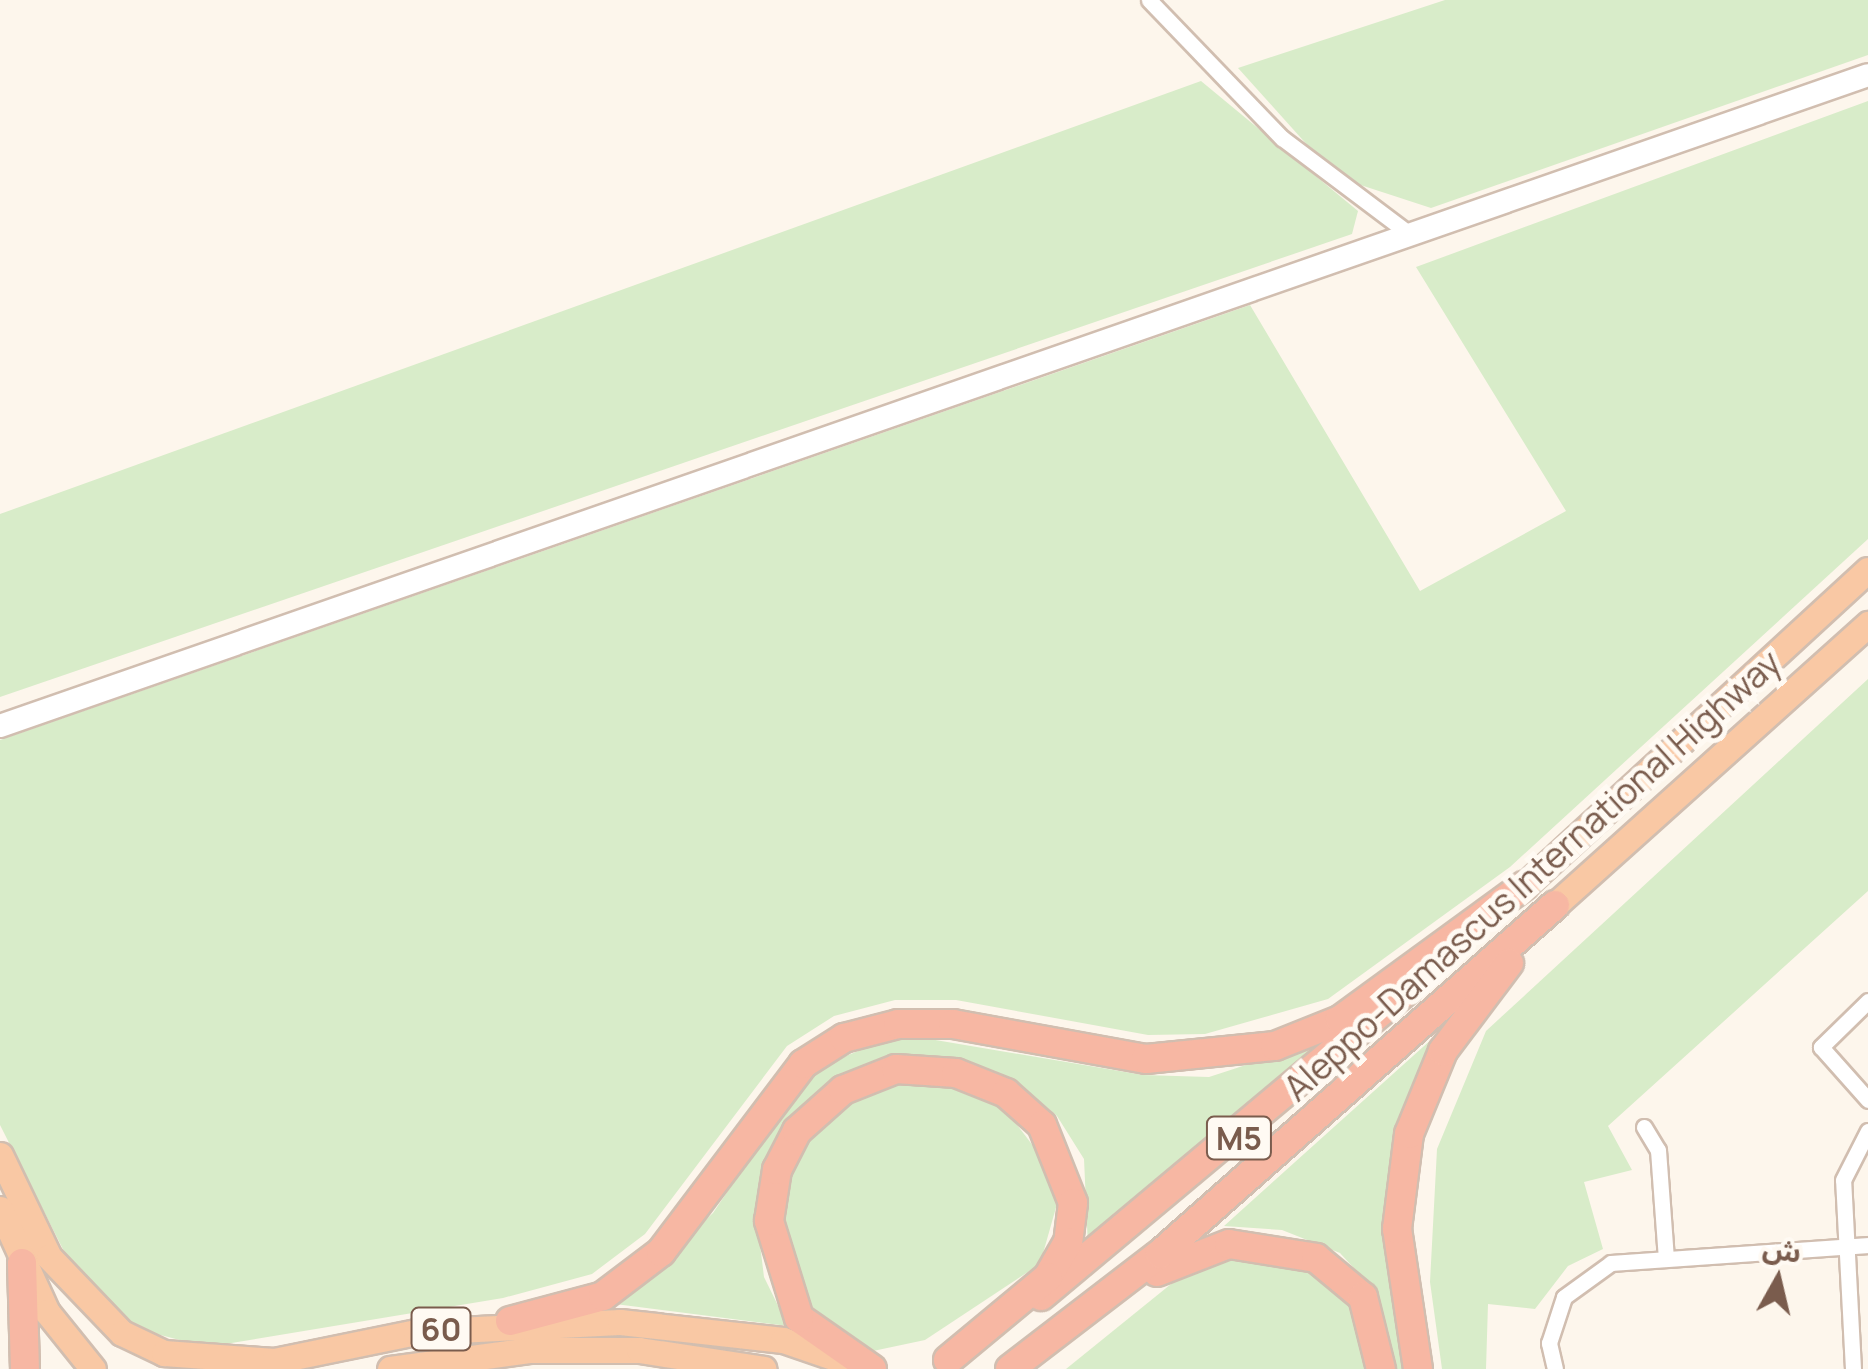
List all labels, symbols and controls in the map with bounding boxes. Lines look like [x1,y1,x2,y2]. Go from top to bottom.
street label: Aleppo-Damascus International Highway [1275,641,1789,1109]
road number: M5 [1204,1111,1274,1165]
text: ش [1761,1228,1804,1271]
north arrow [1728,1229,1828,1329]
road number: 60 [408,1302,474,1356]

